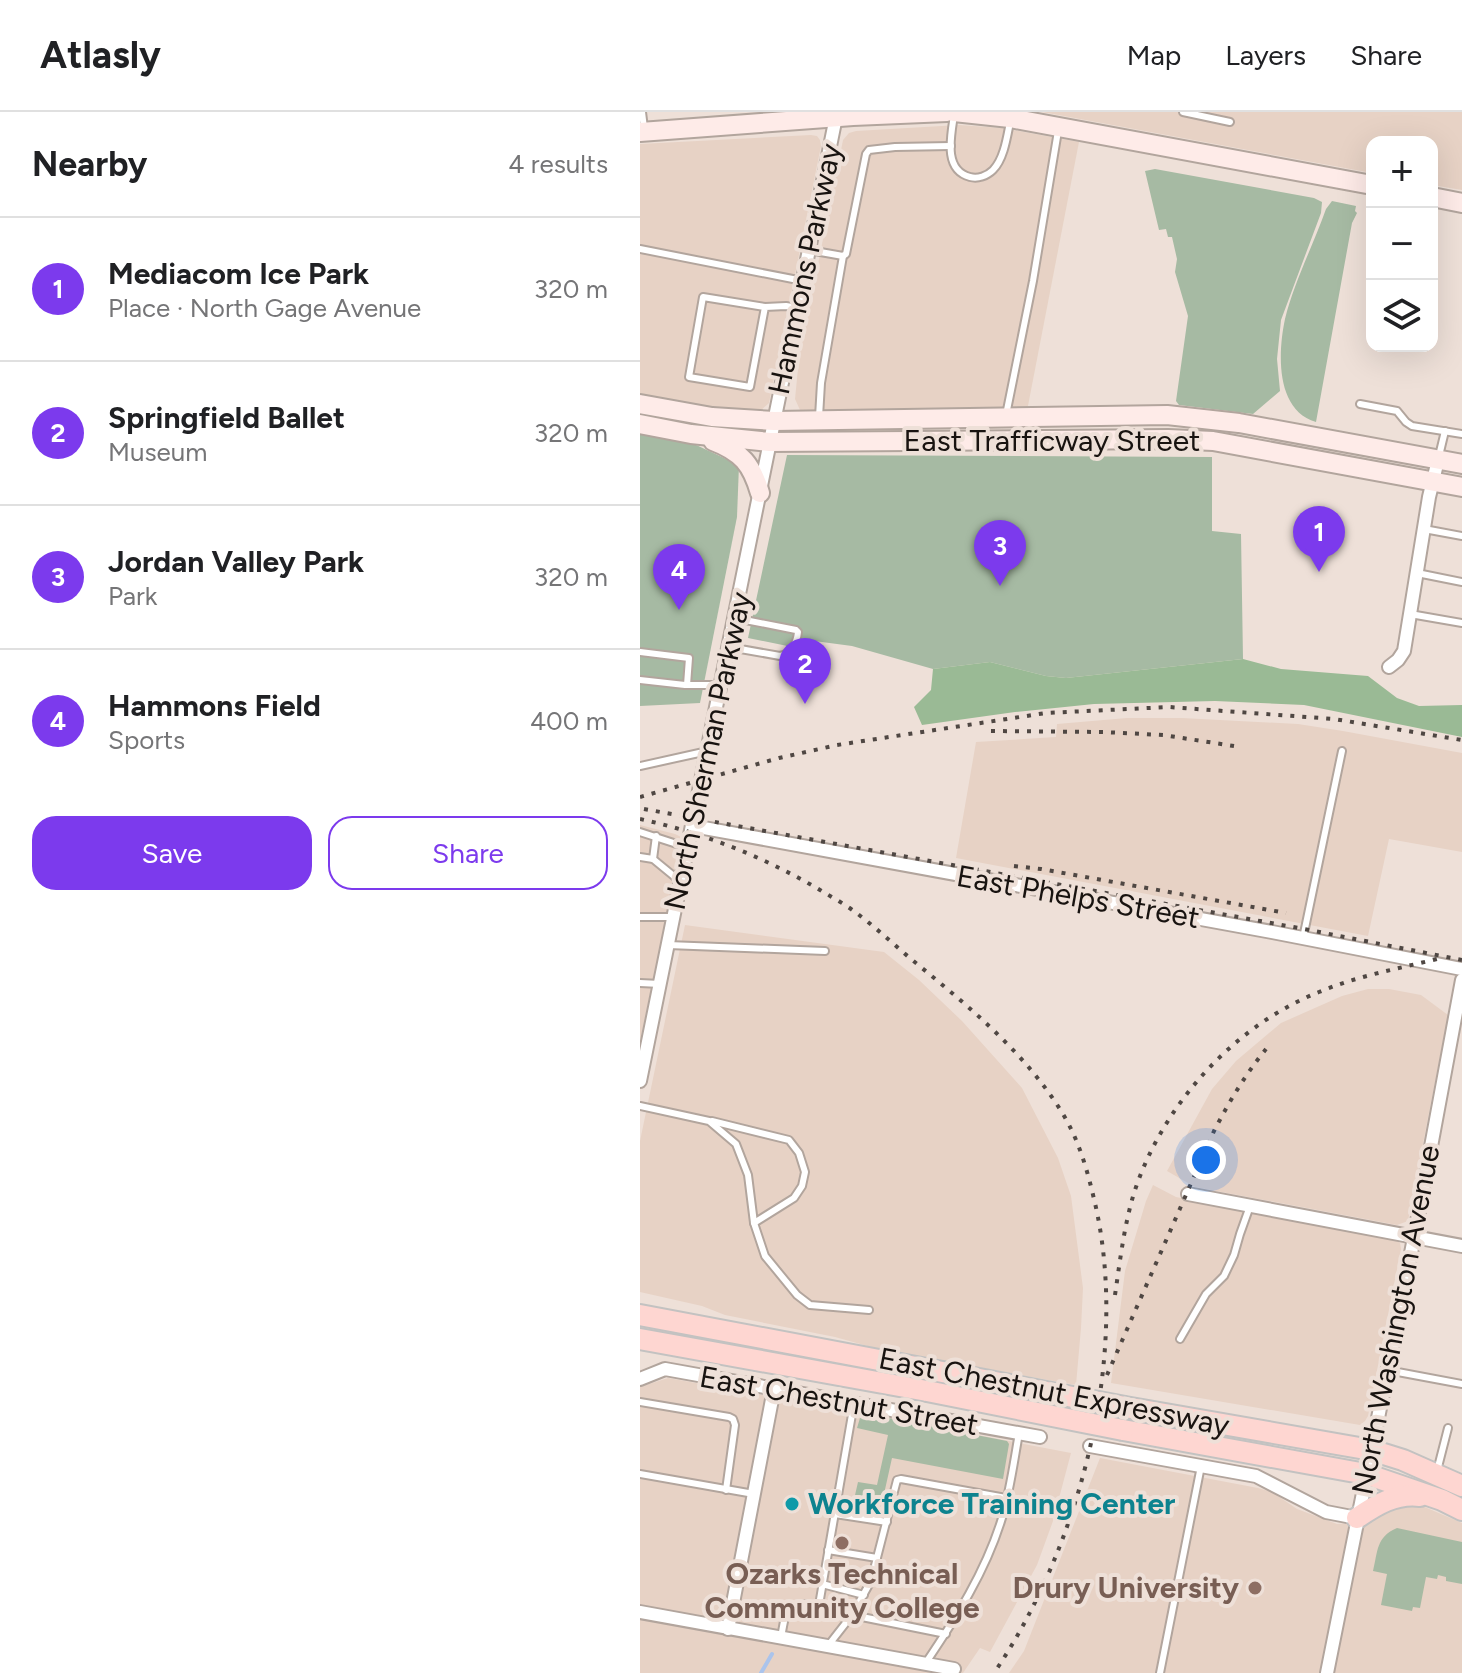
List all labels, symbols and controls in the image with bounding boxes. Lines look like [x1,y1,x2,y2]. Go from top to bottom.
text: Atlasly [40,32,161,78]
text: Map [1127,38,1181,72]
text: Layers [1225,38,1306,72]
text: Share [1350,38,1422,72]
map controls [1366,136,1438,352]
button: + [1366,136,1438,208]
street label: Hammons Parkway [760,140,849,398]
text: Nearby [32,144,147,185]
text: 4 results [508,148,608,180]
button: − [1366,208,1438,280]
text: Mediacom Ice Park [108,255,369,292]
text: 1 [53,273,63,305]
text: 320 m [534,273,608,305]
button: layers [1366,280,1438,352]
text: Place · North Gage Avenue [108,292,421,324]
text: Springfield Ballet [108,399,345,436]
text: 2 [50,417,66,449]
text: 320 m [534,417,608,449]
street label: East Trafficway Street [904,422,1200,459]
text: Museum [108,436,207,468]
pin: 1 [1293,506,1345,572]
pin: 3 [974,520,1026,586]
text: Jordan Valley Park [108,543,364,580]
pin: 4 [653,544,705,610]
text: 3 [51,561,65,593]
text: 320 m [534,561,608,593]
text: Park [108,580,157,612]
street label: North Sherman Parkway [656,588,759,913]
pin: 2 [779,638,831,704]
text: Hammons Field [108,687,321,724]
text: 4 [50,705,66,737]
text: 400 m [530,705,608,737]
text: Sports [108,724,185,756]
button: Save [32,816,312,890]
button: Share [328,816,608,890]
street label: East Phelps Street [954,857,1202,936]
your location [1186,1140,1226,1180]
street label: North Washington Avenue [1343,1142,1448,1498]
street label: East Chestnut Expressway [876,1339,1233,1444]
street label: East Chestnut Street [697,1358,981,1443]
place label: Workforce Training Center [808,1485,1176,1522]
marker: Workforce Training Center [783,1495,801,1513]
marker: Ozarks Technical Community College [833,1534,851,1552]
place label: Ozarks Technical Community College [704,1555,980,1626]
place label: Drury University [1012,1569,1240,1606]
marker: Drury University [1246,1579,1264,1597]

